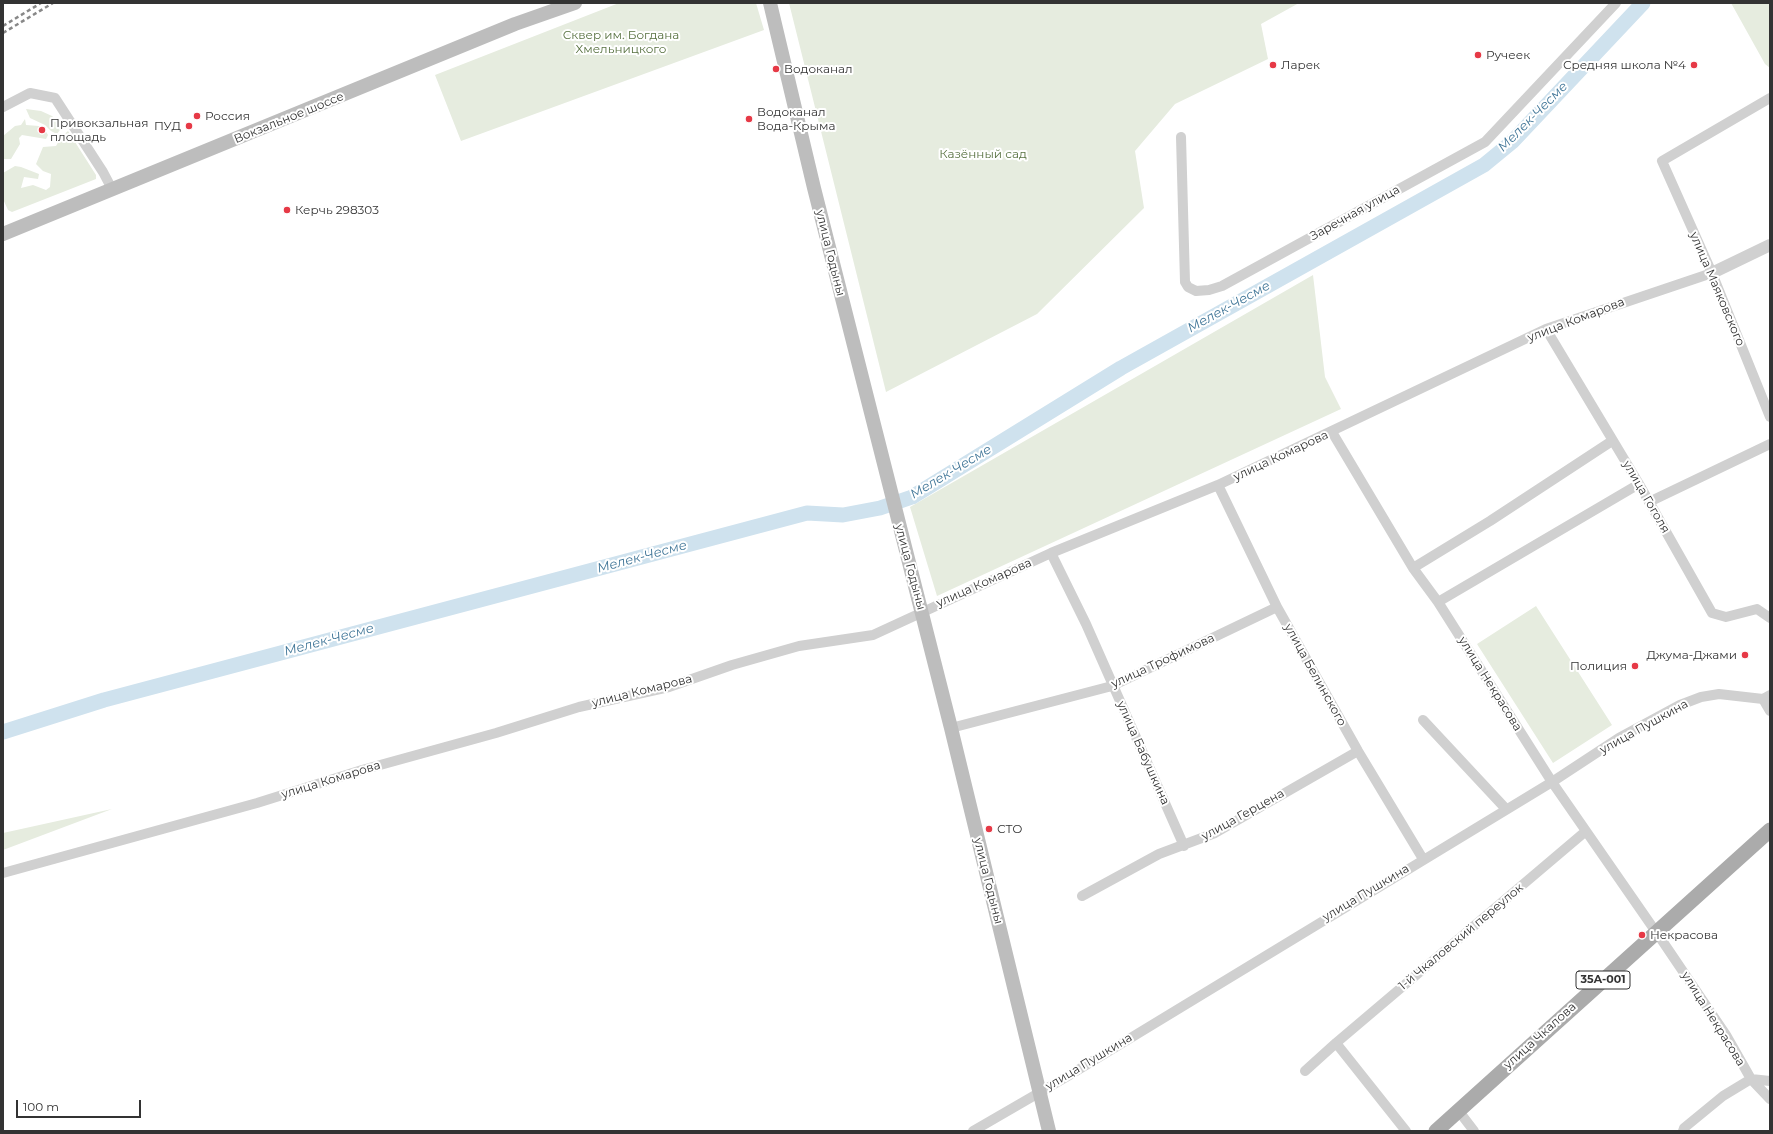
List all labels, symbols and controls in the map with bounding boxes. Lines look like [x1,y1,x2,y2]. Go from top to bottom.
park label: Сквер им. Богдана Хмельницкого [563,28,679,56]
place label: Ручеек [1486,48,1530,62]
marker: Ручеек [1473,50,1483,60]
place label: Ларек [1281,58,1320,72]
place label: Средняя школа №4 [1563,58,1686,72]
marker: Ларек [1268,60,1278,70]
marker: Средняя школа №4 [1689,60,1699,70]
place label: Водоканал [784,62,853,76]
marker: Водоканал [771,64,781,74]
water label: Мелек-Чесме [1495,79,1571,155]
street label: Вокзальное шоссе [232,89,346,147]
place label: Водоканал Вода-Крыма [757,105,835,133]
place label: Россия [205,109,250,123]
marker: Россия [192,111,202,121]
marker: Водоканал Вода-Крыма [744,114,754,124]
place label: Привокзальная площадь [50,116,148,144]
place label: ПУД [154,119,181,133]
marker: ПУД [184,121,194,131]
marker: Привокзальная площадь [37,125,47,135]
park label: Казённый сад [939,147,1027,161]
street label: Заречная улица [1308,182,1402,244]
place label: Керчь 298303 [295,203,379,217]
marker: Керчь 298303 [282,205,292,215]
street label: улица Годыны [812,208,848,298]
street label: улица Маяковского [1686,230,1748,348]
water label: Мелек-Чесме [1185,278,1273,336]
street label: улица Комарова [1525,295,1627,345]
street label: улица Комарова [1231,428,1331,484]
water label: Мелек-Чесме [907,442,995,502]
street label: улица Гоголя [1619,458,1673,536]
street label: улица Годыны [892,522,928,612]
water label: Мелек-Чесме [595,538,689,576]
street label: улица Комарова [934,555,1034,611]
water label: Мелек-Чесме [282,621,376,659]
street label: улица Белинского [1281,621,1349,729]
street label: улица Трофимова [1109,631,1217,691]
street label: улица Некрасова [1455,634,1525,734]
place label: Джума-Джами [1647,648,1737,662]
marker: Джума-Джами [1740,650,1750,660]
place label: Полиция [1570,659,1627,673]
marker: Полиция [1630,661,1640,671]
street label: улица Комарова [590,672,694,710]
street label: улица Пушкина [1597,697,1691,757]
street label: улица Бабушкина [1114,699,1172,807]
street label: улица Комарова [280,758,382,802]
street label: улица Герцена [1199,786,1287,844]
place label: СТО [997,822,1023,836]
marker: СТО [984,824,994,834]
street label: улица Годыны [970,836,1006,926]
street label: улица Пушкина [1320,861,1412,925]
street label: 1-й Чкаловский переулок [1396,881,1526,993]
place label: Некрасова [1650,928,1718,942]
marker: Некрасова [1637,930,1647,940]
street label: улица Некрасова [1678,969,1748,1069]
road number: 35А-001 [1576,971,1630,989]
street label: улица Чкалова [1501,1000,1579,1072]
street label: улица Пушкина [1043,1030,1135,1094]
scale bar [18,1092,143,1118]
text: 100 m [23,1099,59,1114]

